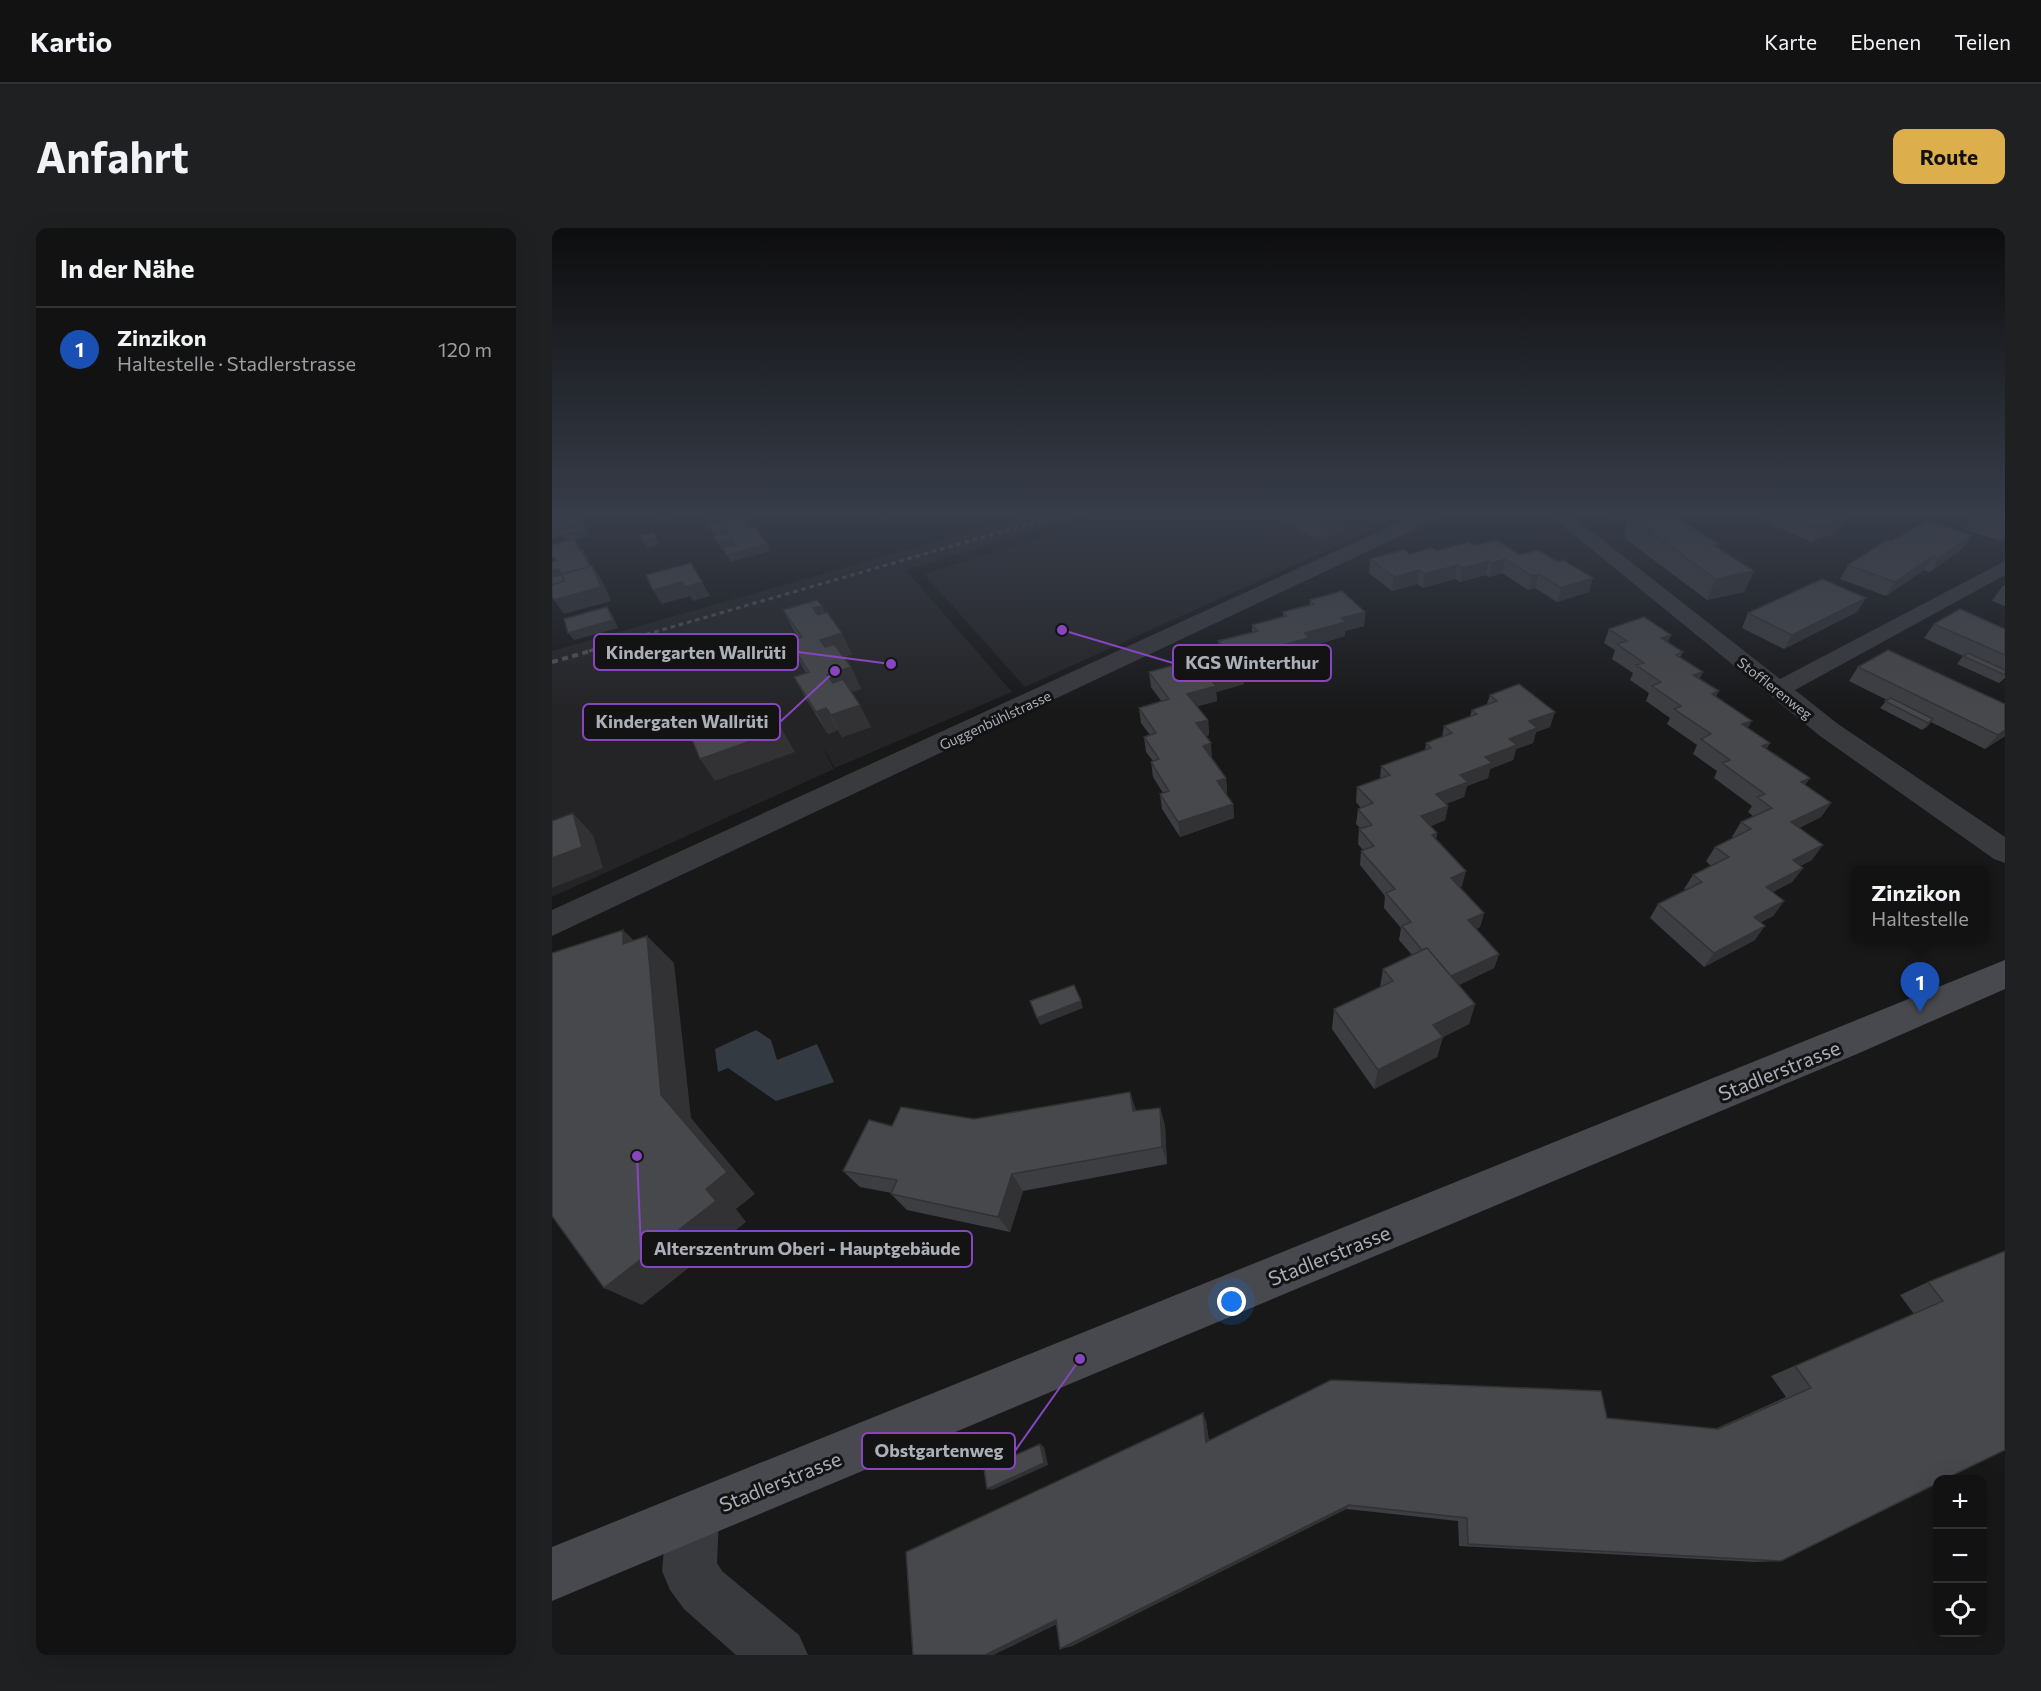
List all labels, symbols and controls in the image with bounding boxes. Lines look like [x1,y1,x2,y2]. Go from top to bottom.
text: Kartio [30,24,112,58]
text: Karte [1764,29,1817,54]
text: Ebenen [1850,29,1921,54]
text: Teilen [1954,29,2011,54]
button: Route [1893,129,2005,184]
text: Anfahrt [36,130,189,182]
text: In der Nähe [60,252,195,283]
text: Zinzikon [117,324,206,351]
text: 1 [75,337,84,361]
text: 120 m [438,337,492,361]
text: Haltestelle · Stadlerstrasse [117,351,356,375]
callout: Kindergarten Wallrüti [594,634,798,670]
text: Kindergarten Wallrüti [606,641,786,663]
callout: KGS Winterthur [1173,645,1331,681]
text: KGS Winterthur [1185,651,1319,673]
street label: Stofflerenweg [1734,654,1816,723]
street label: Guggenbühlstrasse [937,687,1053,753]
callout: Kindergaten Wallrüti [583,704,780,740]
text: Kindergaten Wallrüti [595,710,769,732]
popup [1851,865,1989,943]
text: Zinzikon [1871,879,1961,906]
text: Haltestelle [1871,906,1969,930]
pin: 1 [1900,962,1940,1012]
street label: Stadlerstrasse [1715,1035,1843,1105]
street label: Stadlerstrasse [1265,1220,1393,1290]
callout: Alterszentrum Oberi - Hauptgebäude [641,1231,972,1267]
text: Alterszentrum Oberi - Hauptgebäude [654,1237,960,1259]
your location [1217,1287,1246,1316]
callout: Obstgartenweg [862,1433,1015,1469]
text: Obstgartenweg [875,1439,1004,1461]
street label: Stadlerstrasse [716,1446,844,1516]
map controls [1933,1475,1987,1637]
button: + [1933,1475,1987,1529]
button: − [1933,1529,1987,1583]
button: locate [1933,1583,1987,1637]

